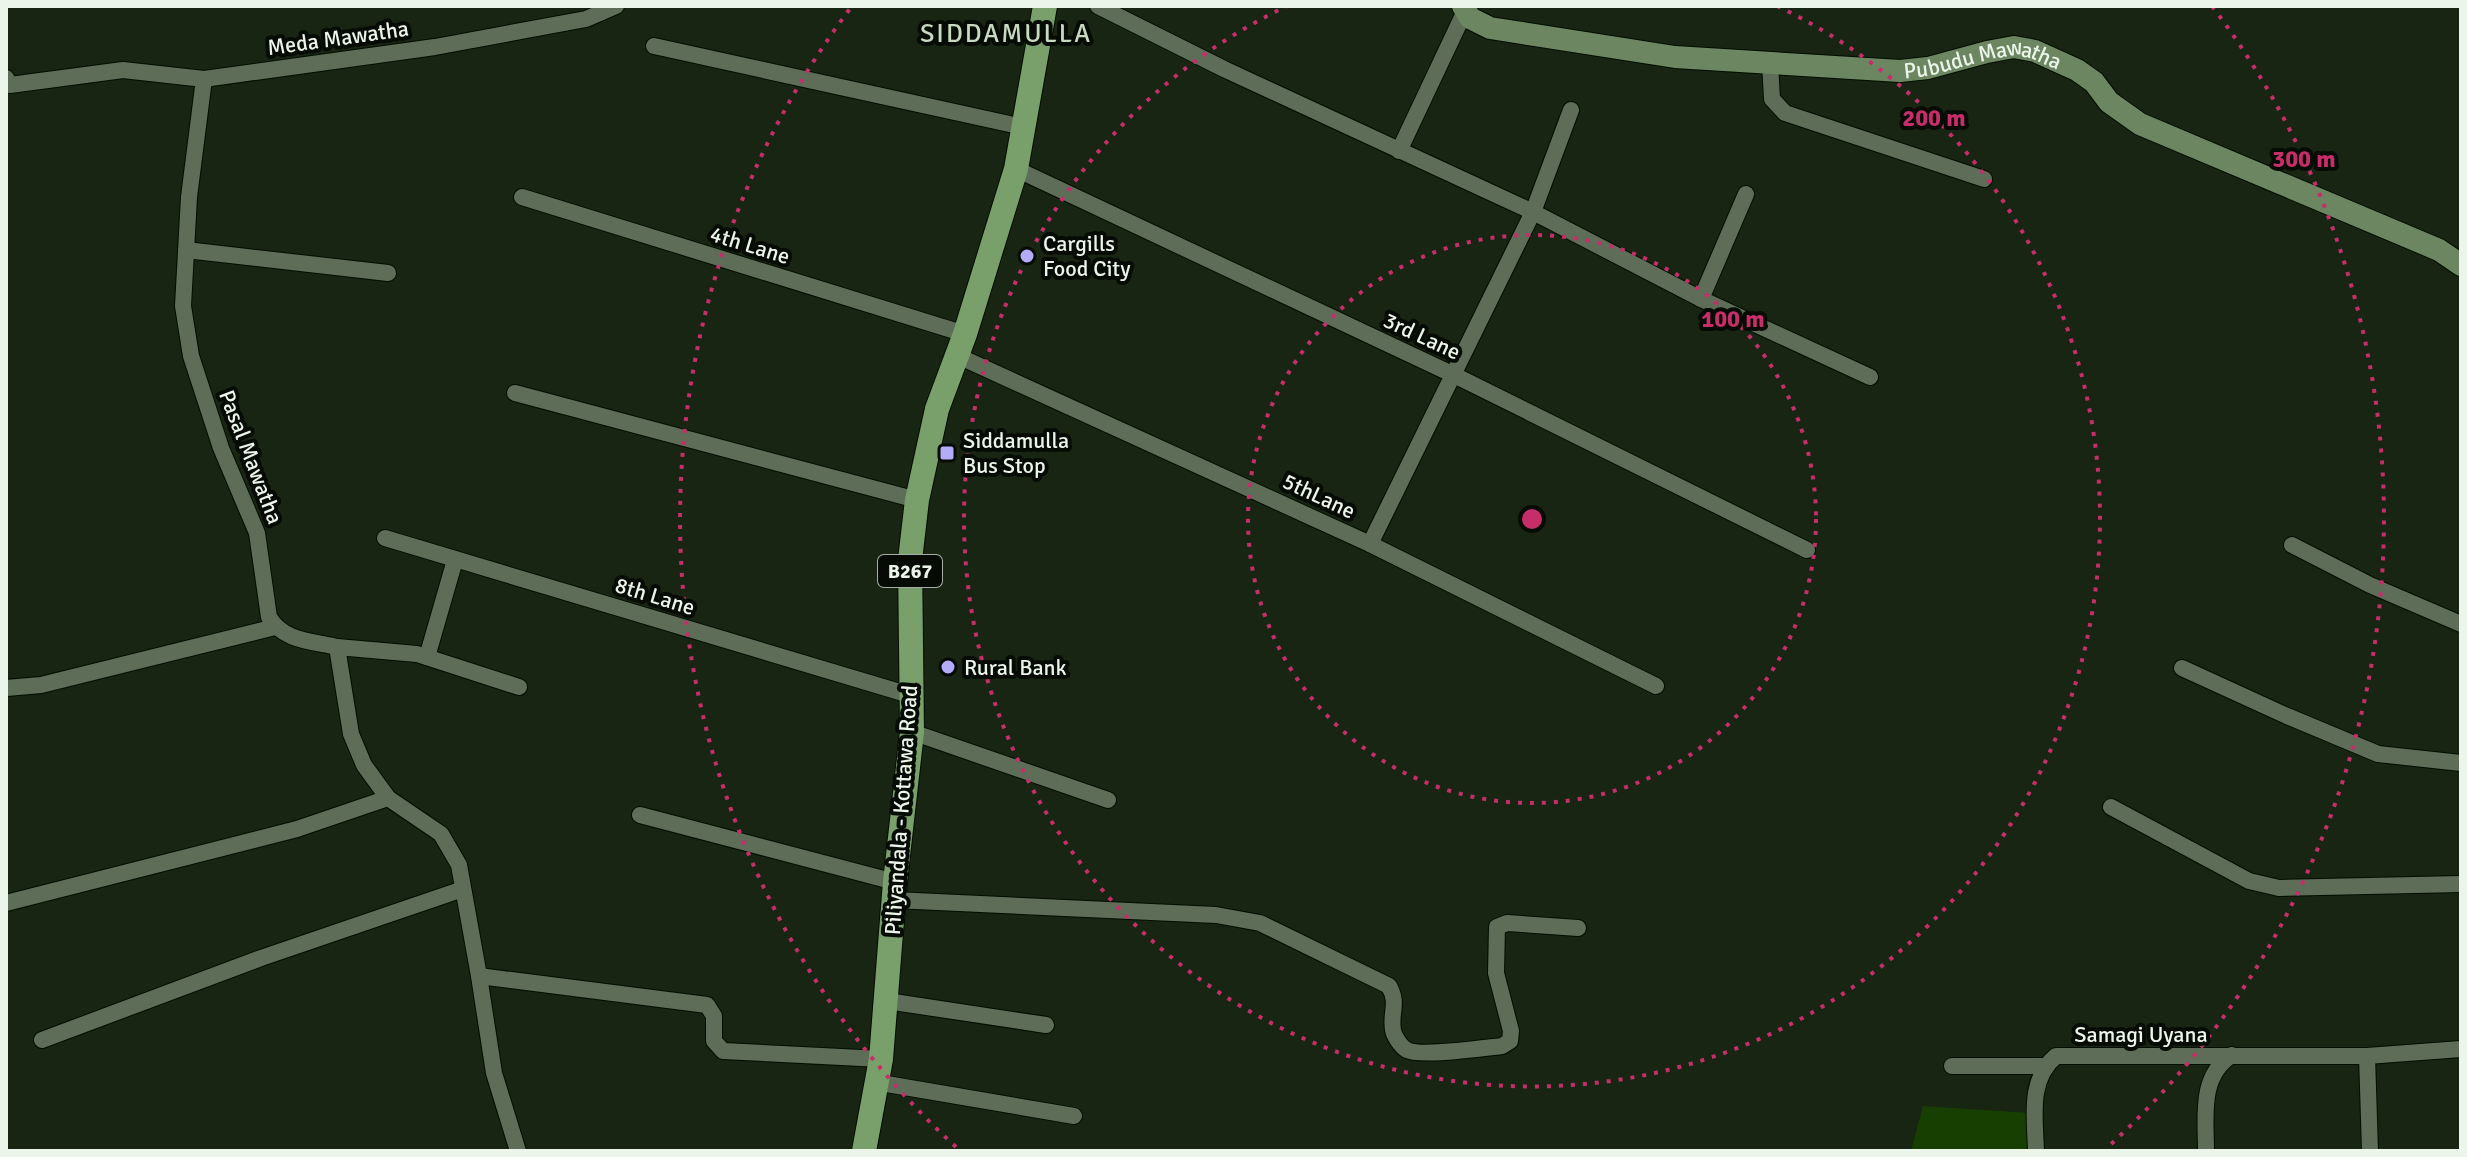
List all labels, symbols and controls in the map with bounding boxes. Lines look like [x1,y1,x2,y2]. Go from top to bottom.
street label: Meda Mawatha [266,15,410,61]
district label: SIDDAMULLA [920,18,1092,50]
street label: Pubudu Mawatha [1902,32,2066,84]
text: 200 m [1902,103,1966,133]
text: 300 m [2272,144,2336,174]
street label: 4th Lane [707,220,793,270]
place label: Cargills Food City [1043,230,1131,282]
marker: Cargills Food City [1018,247,1036,265]
text: 100 m [1701,304,1765,334]
street label: 3rd Lane [1379,307,1465,365]
street label: Pasal Mawatha [213,386,289,528]
place label: Siddamulla Bus Stop [963,427,1069,479]
marker: Siddamulla Bus Stop [938,444,956,462]
street label: 5thLane [1278,467,1360,525]
centre of rings [1518,505,1546,533]
road number: B267 [878,555,942,587]
street label: 8th Lane [612,571,698,621]
place label: Rural Bank [964,654,1067,681]
marker: Rural Bank [939,658,957,676]
street label: Piliyandala - Kottawa Road [879,684,923,936]
street label: Samagi Uyana [2074,1021,2208,1048]

